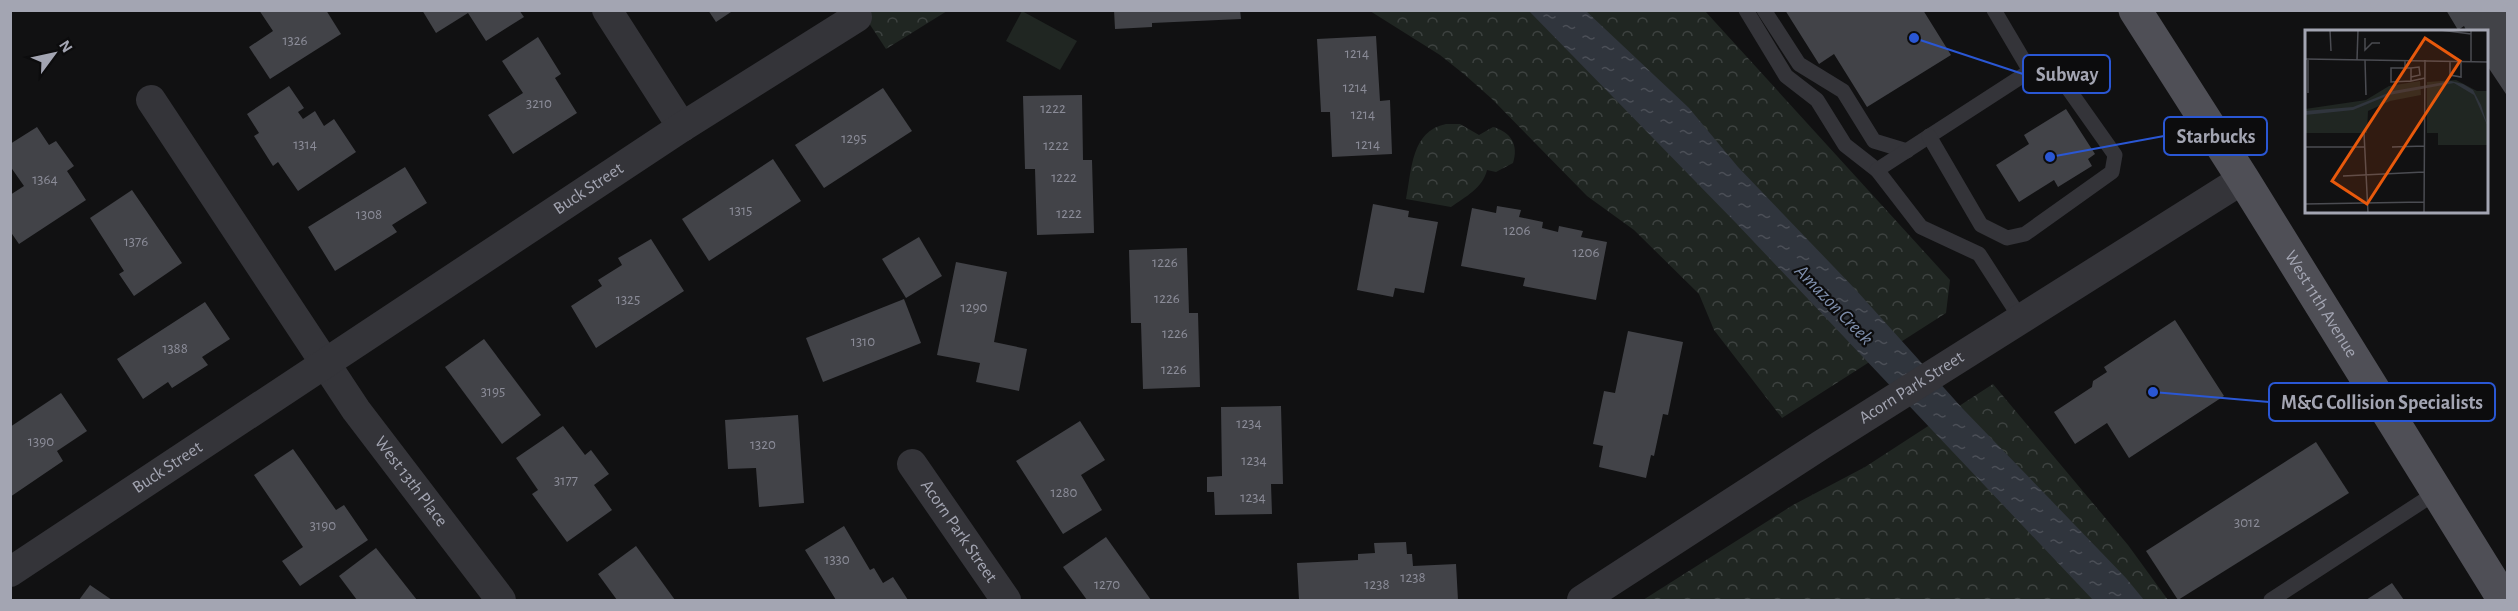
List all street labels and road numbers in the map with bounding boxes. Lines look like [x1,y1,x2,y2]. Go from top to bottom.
street label: Buck Street [551,159,627,218]
street label: West 11th Avenue [2281,248,2360,361]
street label: Acorn Park Street [1856,348,1968,428]
street label: West 13th Place [371,433,451,530]
street label: Buck Street [130,438,206,497]
street label: Acorn Park Street [917,477,1000,586]

